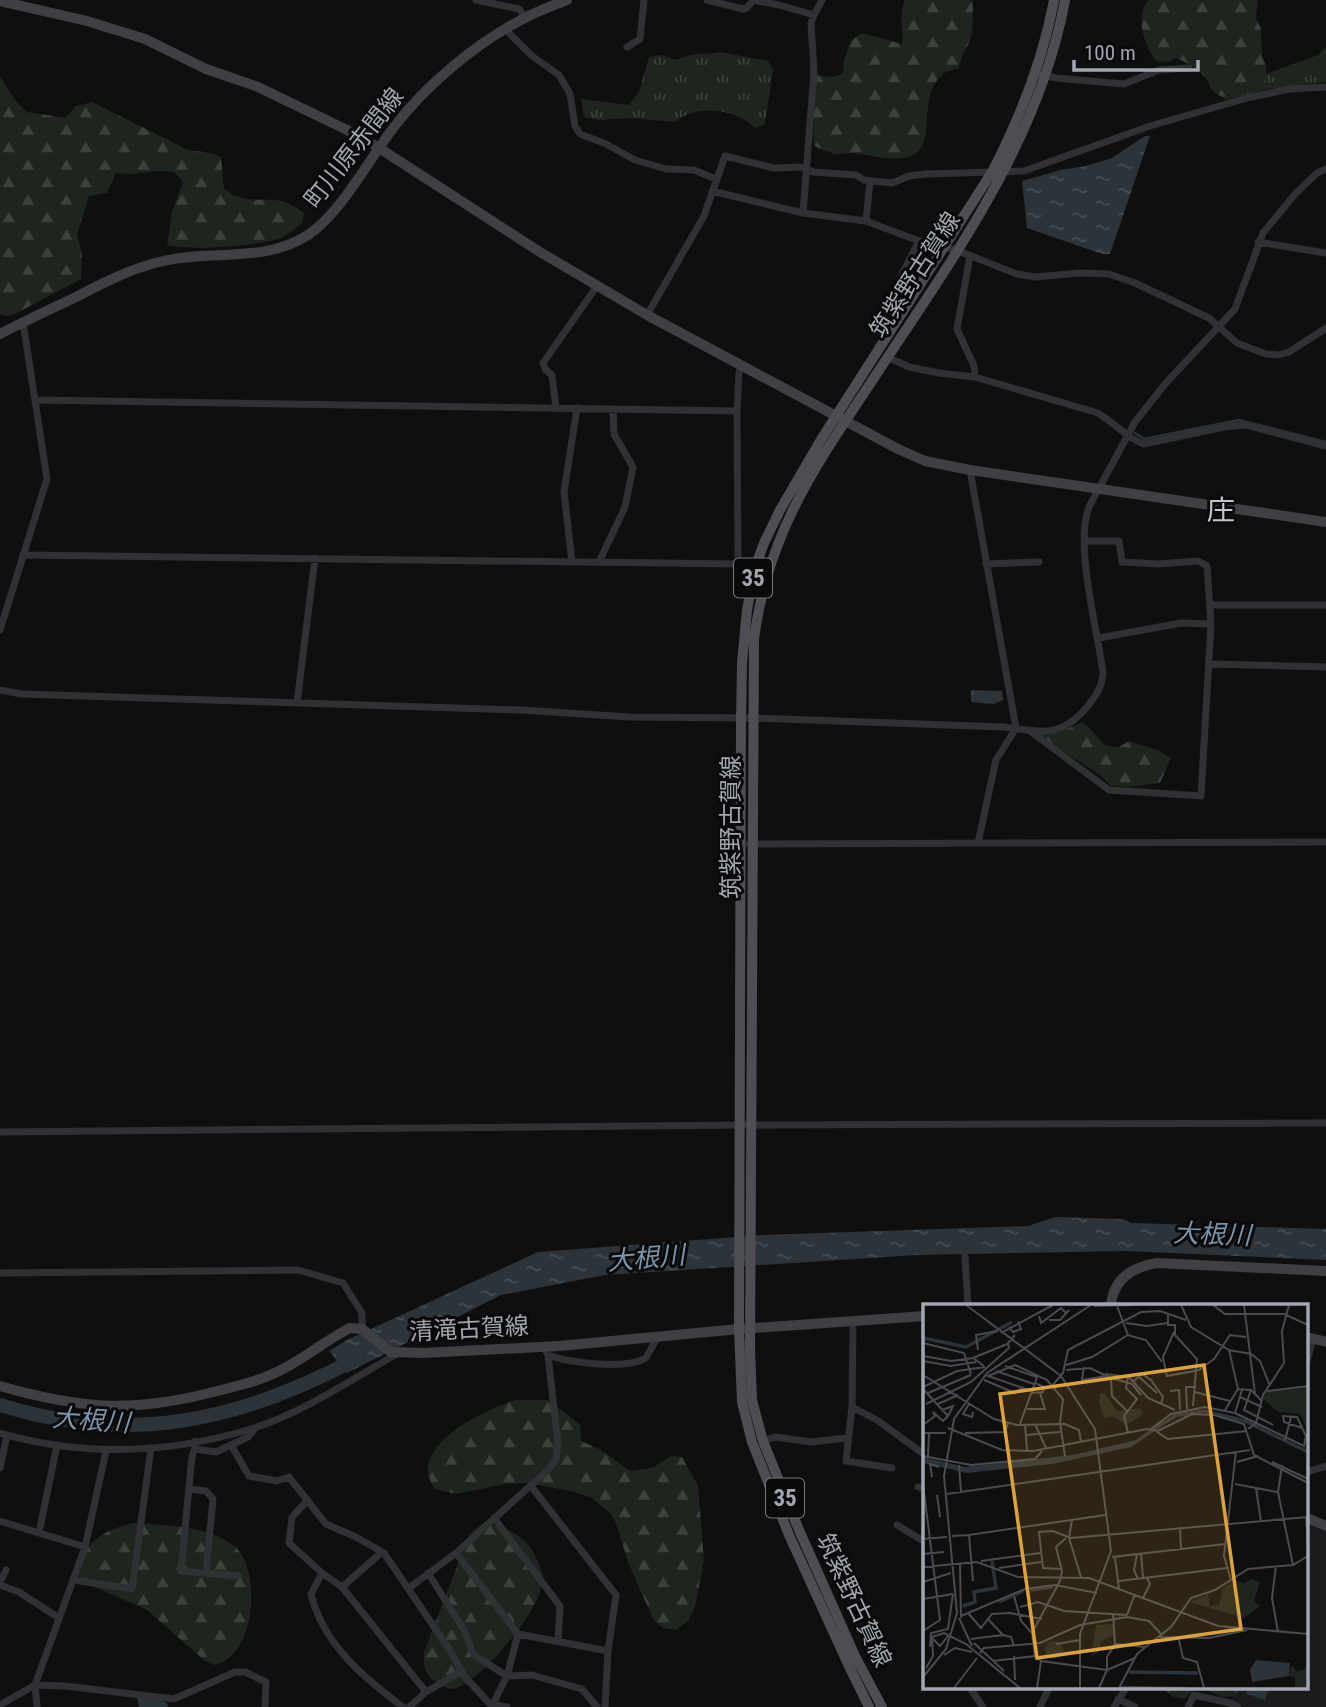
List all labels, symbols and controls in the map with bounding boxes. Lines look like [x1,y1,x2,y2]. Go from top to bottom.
scale bar [1074,28,1198,72]
text: 100 m [1084,41,1136,65]
street label: 町川原赤間線 [299,83,409,213]
street label: 筑紫野古賀線 [864,207,966,343]
district label: 庄 [1207,494,1235,527]
road number: 35 [734,558,772,598]
street label: 筑紫野古賀線 [717,755,745,899]
water label: 大根川 [1172,1218,1254,1250]
water label: 大根川 [606,1239,689,1276]
inset map [923,1304,1308,1690]
street label: 清滝古賀線 [408,1312,530,1346]
water label: 大根川 [51,1402,134,1438]
road number: 35 [766,1478,804,1518]
street label: 筑紫野古賀線 [811,1529,897,1671]

